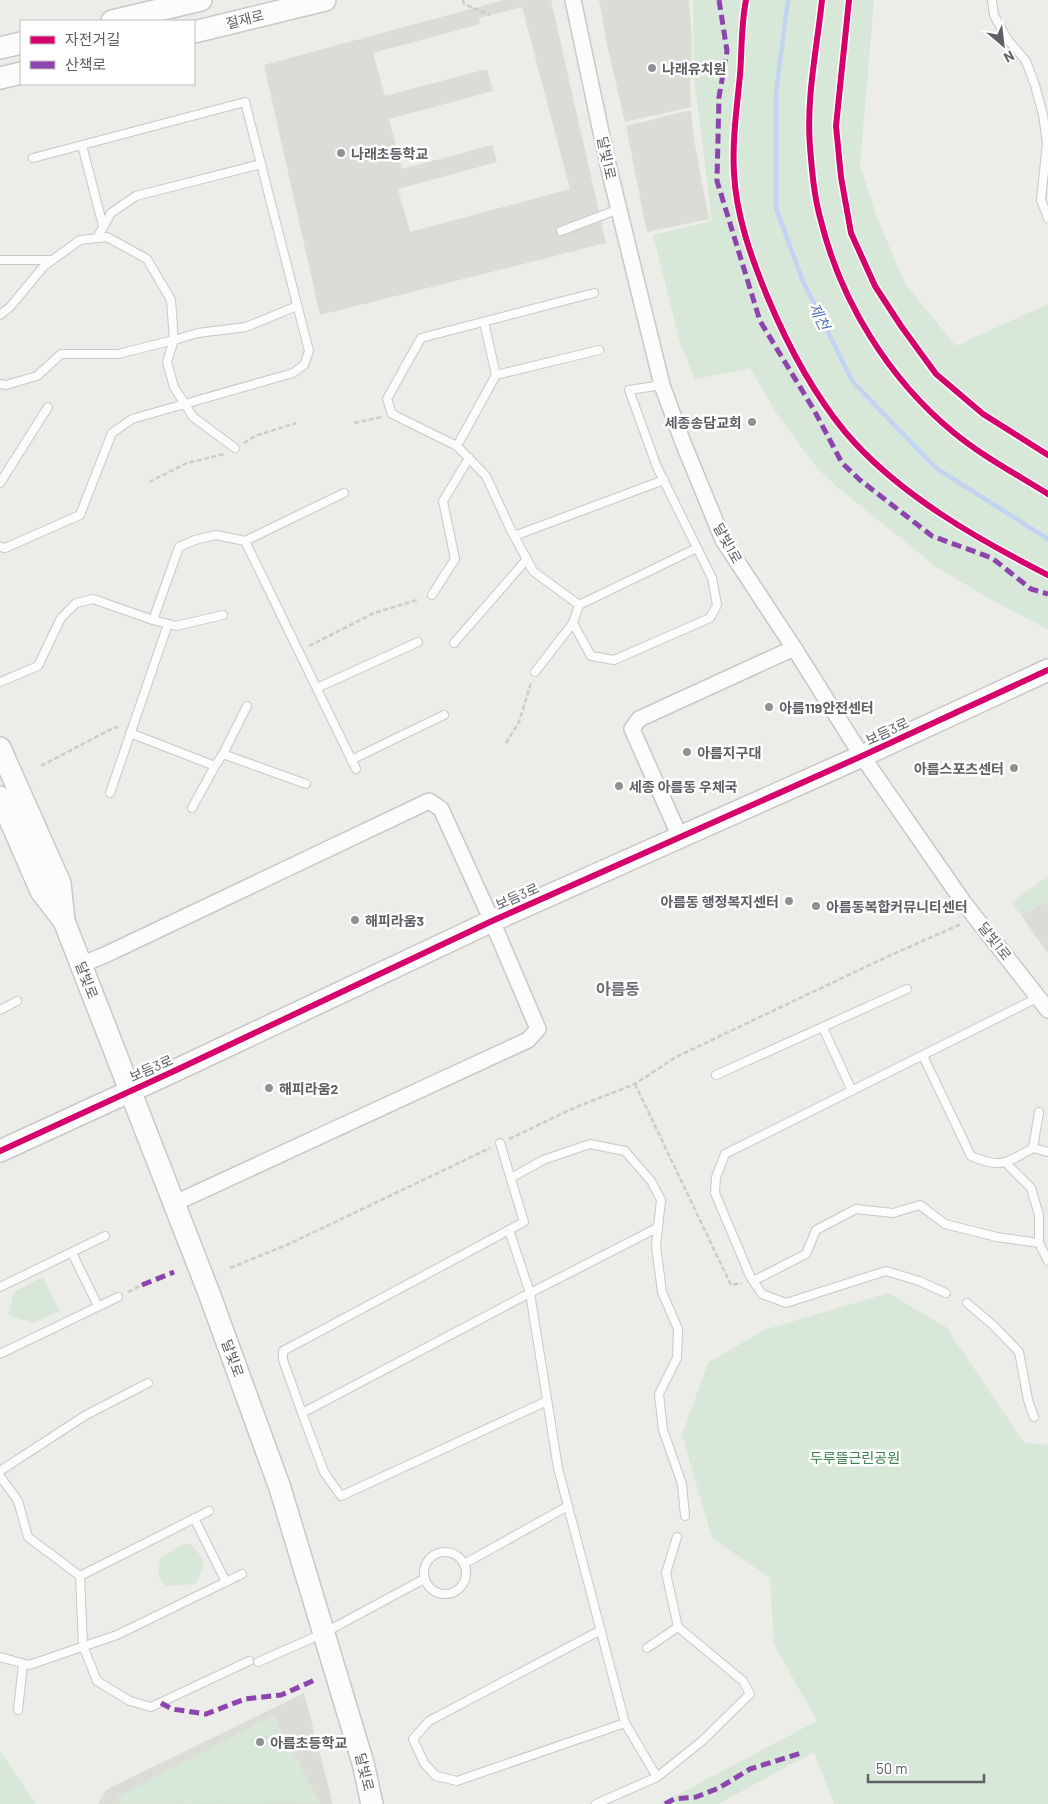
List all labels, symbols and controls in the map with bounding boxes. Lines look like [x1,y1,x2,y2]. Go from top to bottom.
street label: 절재로 [224,6,266,32]
legend [20,20,195,85]
north arrow [978,20,1028,70]
text: 자전거길 [65,30,120,48]
text: N [1001,47,1017,67]
text: 산책로 [65,55,106,73]
place label: 나래유치원 [662,60,726,77]
marker: 나래유치원 [646,62,658,74]
street label: 달빛1로 [594,135,620,181]
place label: 나래초등학교 [351,145,428,162]
marker: 나래초등학교 [335,147,347,159]
water label: 제천 [806,300,835,334]
place label: 세종송담교회 [665,414,742,431]
marker: 세종송담교회 [746,416,758,428]
street label: 달빛1로 [710,520,746,566]
place label: 아름119안전센터 [779,699,874,716]
marker: 아름119안전센터 [763,701,775,713]
street label: 보듬3로 [863,714,911,748]
place label: 아름지구대 [697,744,761,761]
marker: 아름지구대 [681,746,693,758]
place label: 아름스포츠센터 [914,760,1004,777]
marker: 아름스포츠센터 [1008,762,1020,774]
place label: 세종 아름동 우체국 [629,778,738,795]
marker: 세종 아름동 우체국 [613,780,625,792]
street label: 보듬3로 [493,879,542,913]
place label: 아름동 행정복지센터 [660,893,779,910]
marker: 아름동 행정복지센터 [783,895,795,907]
place label: 아름동복합커뮤니티센터 [826,898,968,915]
marker: 아름동복합커뮤니티센터 [810,900,822,912]
place label: 해피라움3 [365,912,424,929]
marker: 해피라움3 [349,914,361,926]
street label: 달빛1로 [975,919,1015,963]
street label: 달빛로 [72,959,102,1001]
district label: 아름동 [596,979,640,998]
street label: 보듬3로 [127,1051,176,1085]
place label: 해피라움2 [279,1080,339,1097]
marker: 해피라움2 [263,1082,275,1094]
street label: 달빛로 [218,1337,248,1379]
park label: 두루뜰근린공원 [810,1449,900,1466]
place label: 아름초등학교 [270,1734,347,1751]
marker: 아름초등학교 [254,1736,266,1748]
street label: 달빛로 [352,1751,378,1793]
scale bar [868,1752,984,1784]
text: 50 m [876,1759,908,1777]

